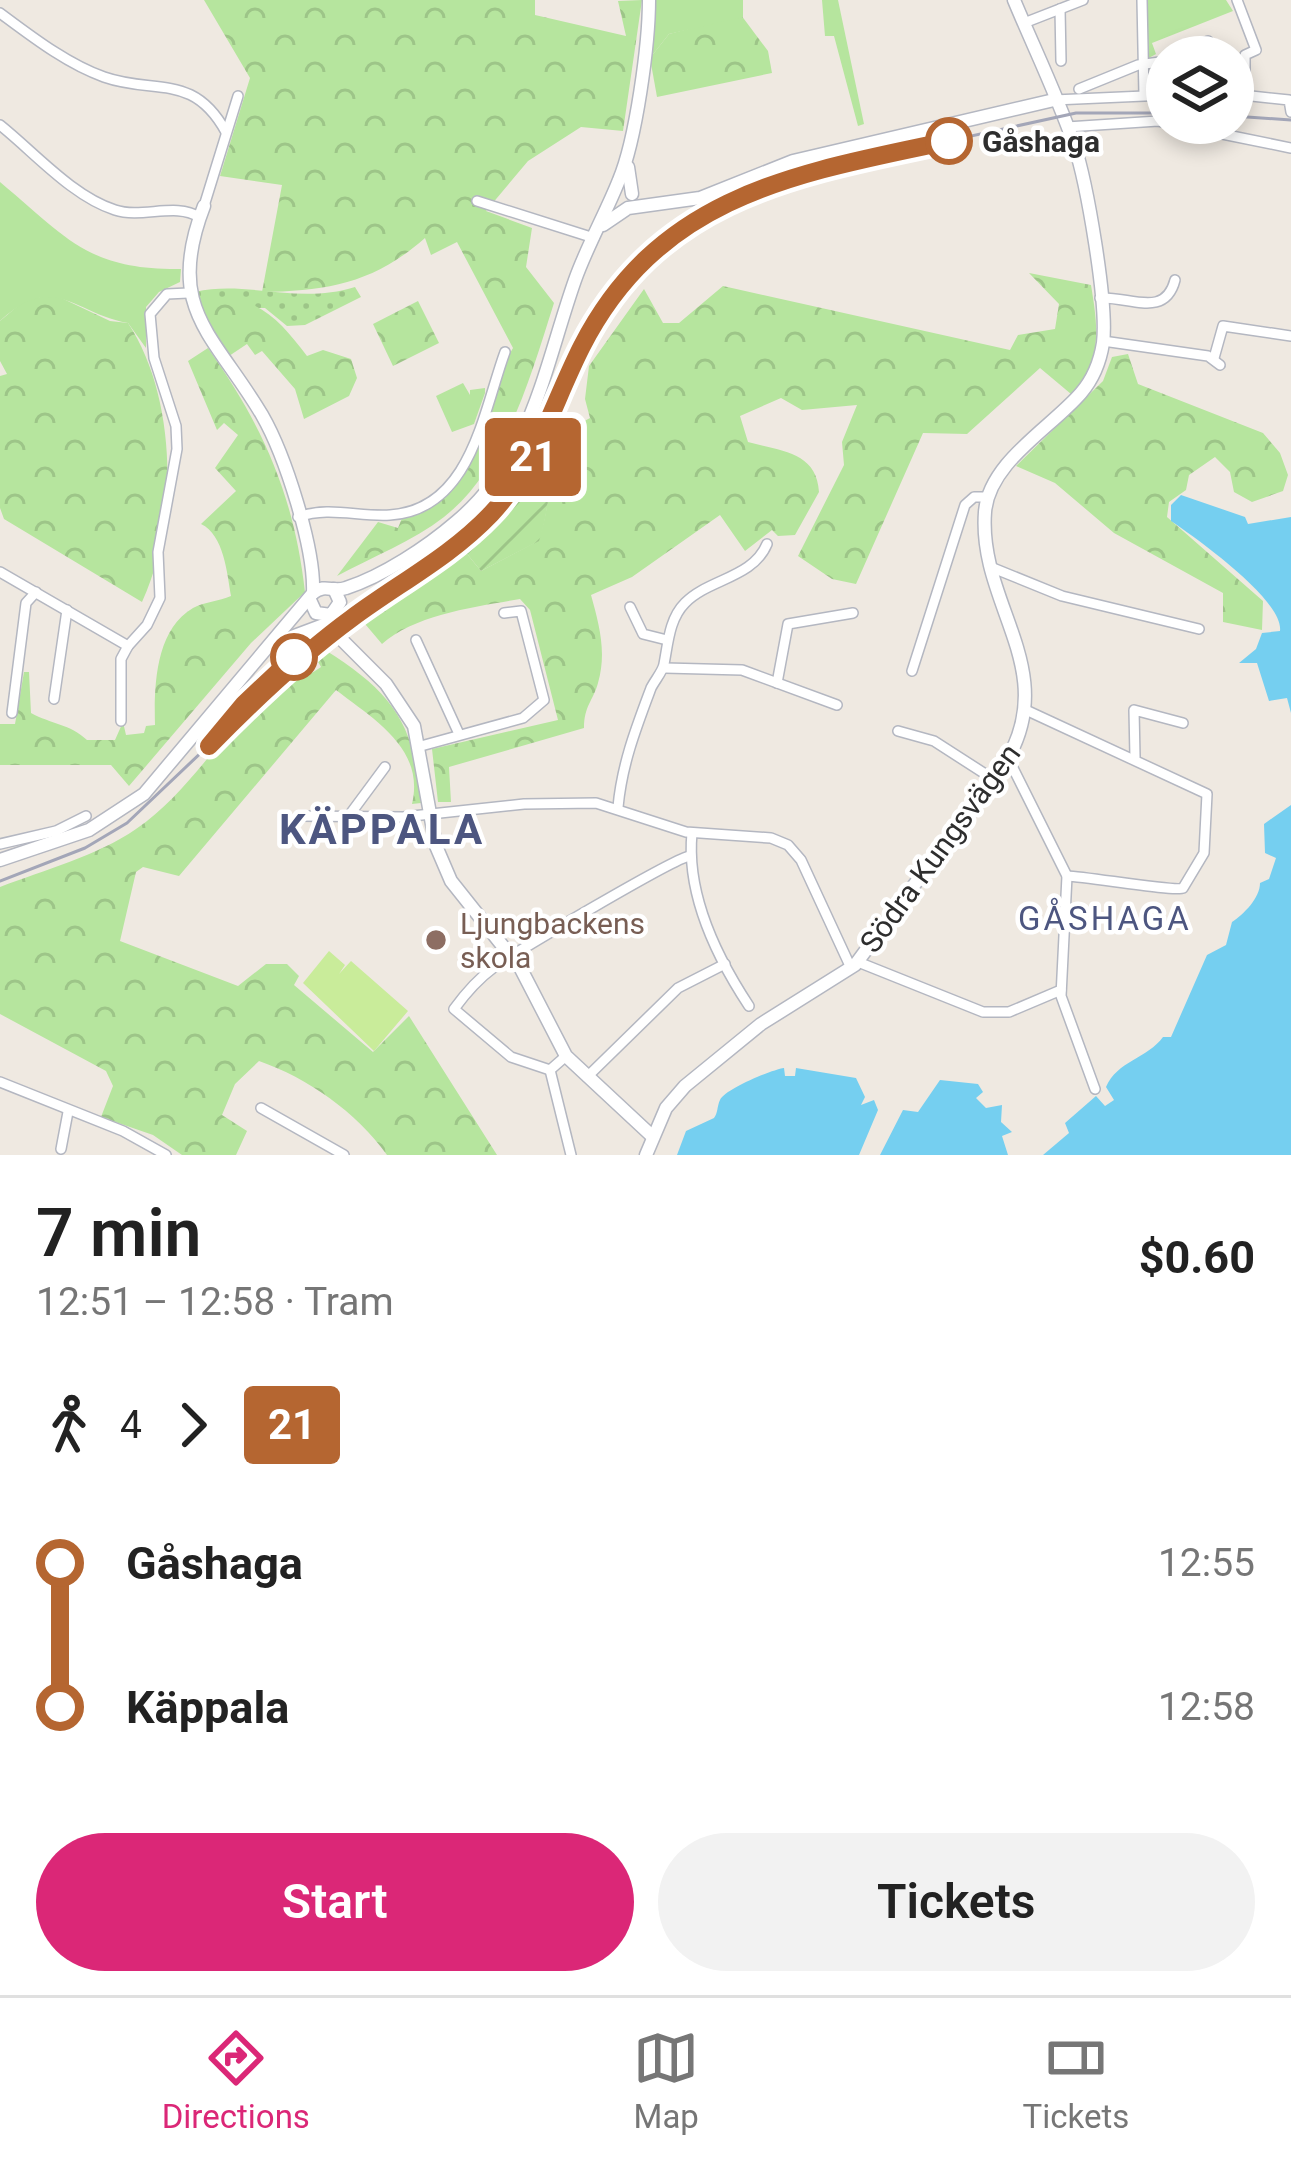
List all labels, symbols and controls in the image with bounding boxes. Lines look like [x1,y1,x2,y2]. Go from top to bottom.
map controls [1146,36,1254,144]
button: layers [1146,36,1254,144]
marker: Gåshaga [927,119,971,163]
place label: Gåshaga [982,124,1100,159]
line badge: 21 [479,418,587,496]
text: 21 [509,432,557,481]
unlabelled marker [272,635,316,679]
street label: Södra Kungsvägen [853,737,1027,959]
district label: KÄPPALA [279,805,485,854]
district label: GÅSHAGA [1018,897,1192,938]
place label: Ljungbackens skola [460,906,645,975]
marker: Ljungbackens skola [423,927,449,953]
text: 7 min [36,1195,201,1272]
text: $0.60 [1139,1231,1255,1284]
text: 12:51 – 12:58 · Tram [36,1279,394,1325]
icon: walk [36,1392,102,1458]
icon: forward [160,1392,226,1458]
text: 21 [268,1400,316,1449]
text: 4 [120,1402,142,1448]
text: Gåshaga [126,1537,303,1590]
text: 12:55 [1158,1540,1255,1586]
text: Käppala [126,1681,289,1734]
text: 12:58 [1158,1684,1255,1730]
button: Start [36,1833,634,1971]
button: Tickets [658,1833,1255,1971]
tab: Directions [162,2025,310,2136]
tab: Map [633,2025,699,2136]
tab: Tickets [1023,2025,1129,2136]

